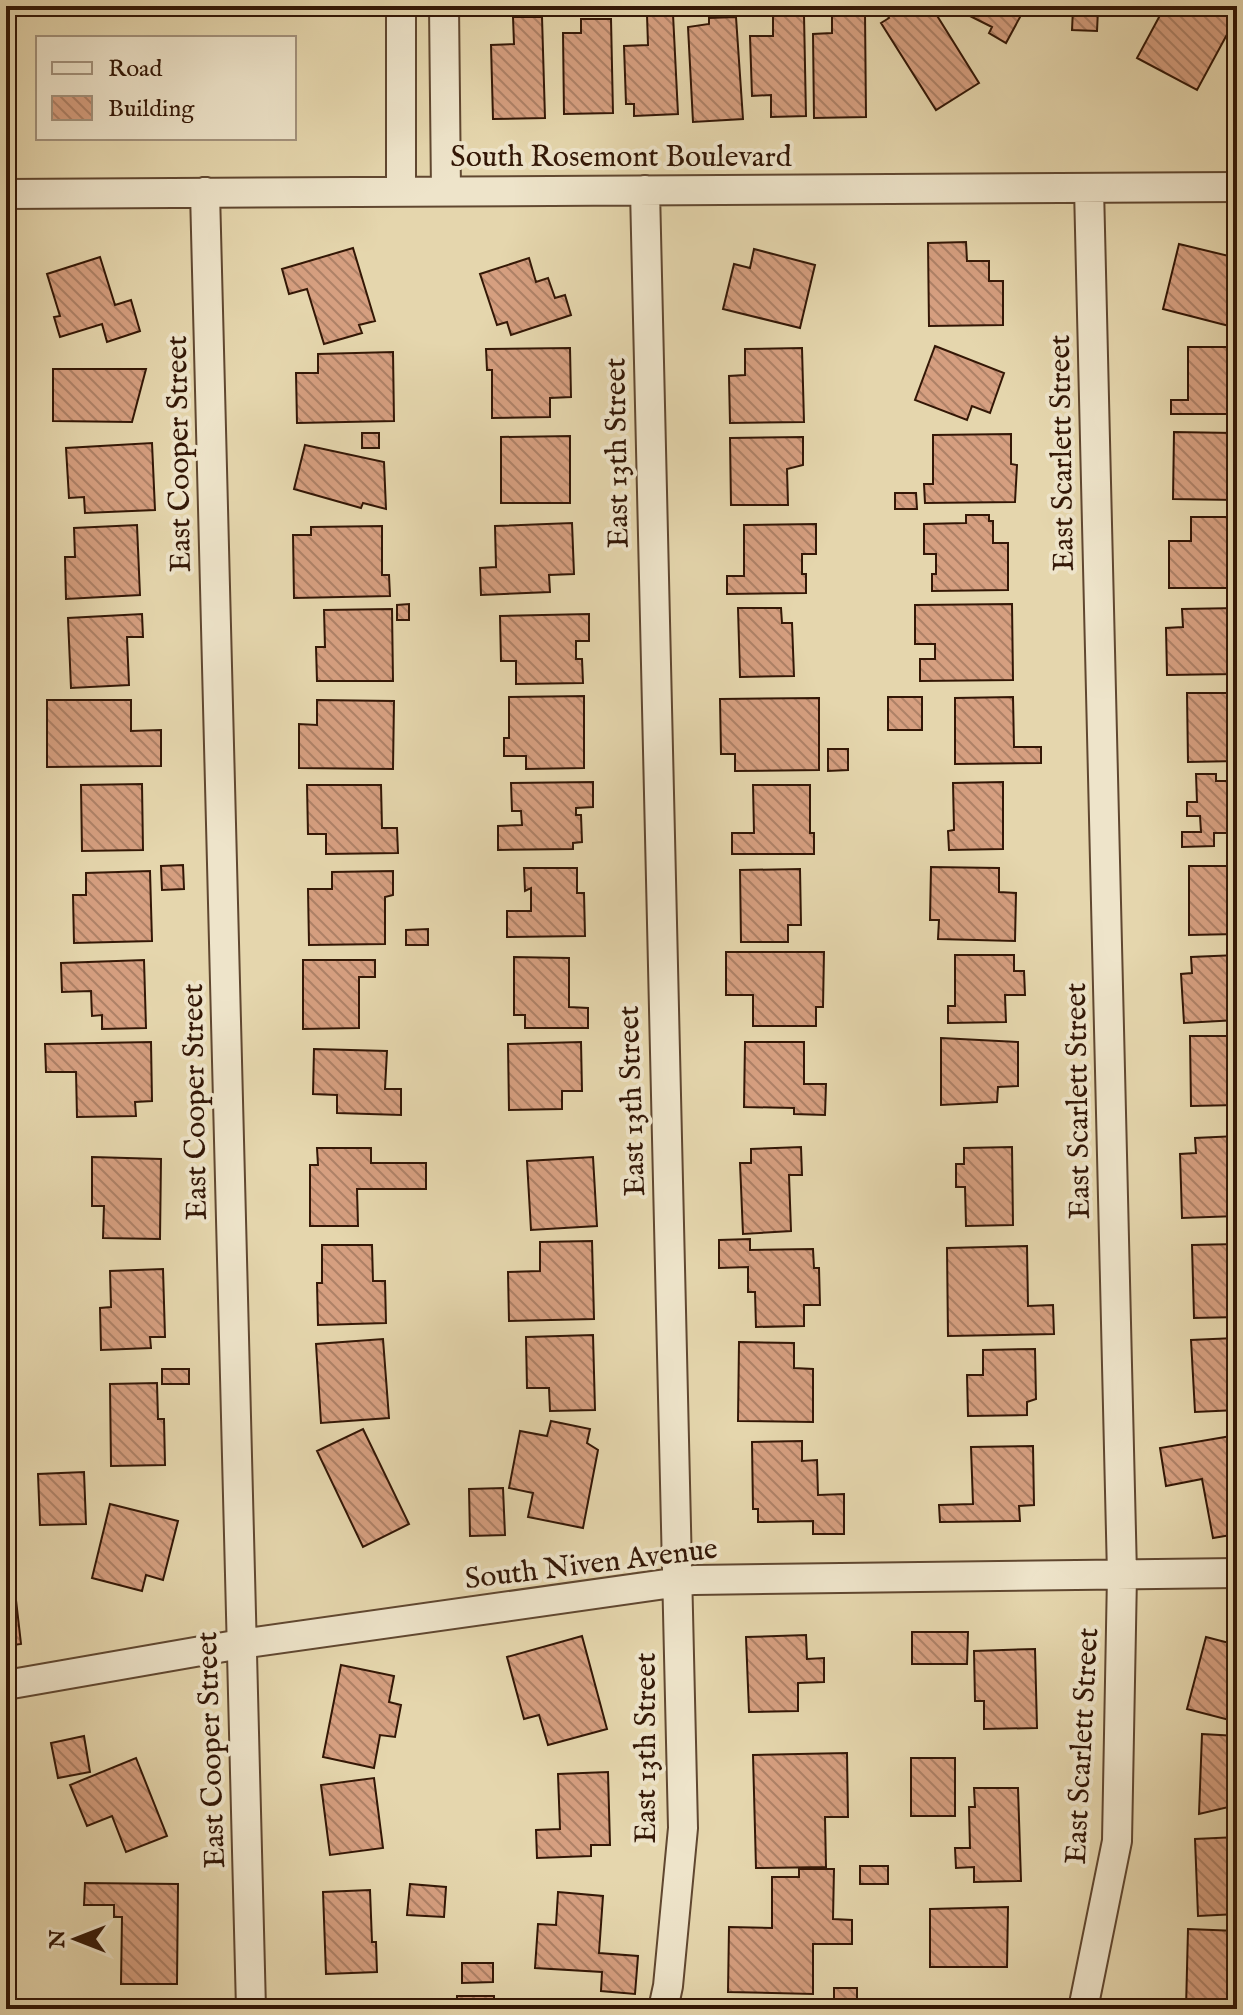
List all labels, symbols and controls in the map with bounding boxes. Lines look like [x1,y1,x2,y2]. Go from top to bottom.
legend [36,36,296,140]
text: Road [108,54,162,85]
text: Building [108,94,195,125]
street label: South Rosemont Boulevard [450,139,793,177]
street label: East Scarlett Street [1042,334,1084,572]
street label: East Cooper Street [159,335,201,573]
street label: East 13th Street [597,357,639,549]
street label: East Scarlett Street [1058,982,1100,1220]
street label: East Cooper Street [175,983,217,1221]
street label: East 13th Street [611,1005,655,1197]
street label: South Niven Avenue [463,1531,720,1599]
street label: East Scarlett Street [1058,1627,1108,1865]
street label: East Cooper Street [189,1631,235,1869]
street label: East 13th Street [628,1653,666,1843]
north arrow [36,1899,116,1979]
text: N [44,1929,72,1950]

